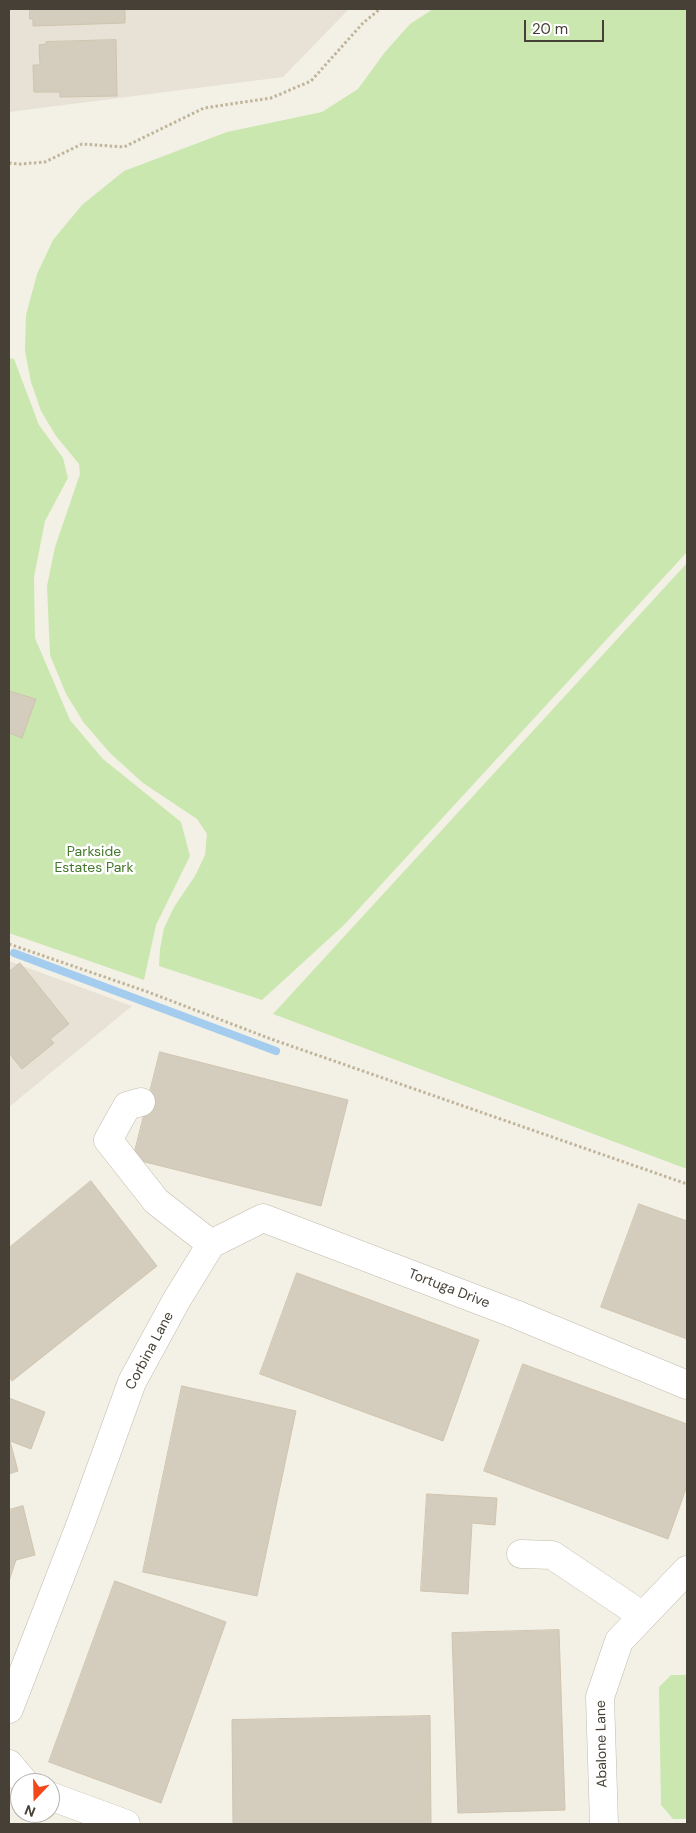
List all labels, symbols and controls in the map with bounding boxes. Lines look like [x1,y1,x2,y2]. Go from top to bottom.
scale bar [526,10,606,42]
text: 20 m [532,19,568,39]
park label: Parkside Estates Park [54,844,134,876]
street label: Tortuga Drive [406,1266,492,1312]
street label: Corbina Lane [122,1309,178,1393]
street label: Abalone Lane [593,1700,611,1788]
north arrow [10,1773,60,1823]
text: N [22,1801,38,1821]

